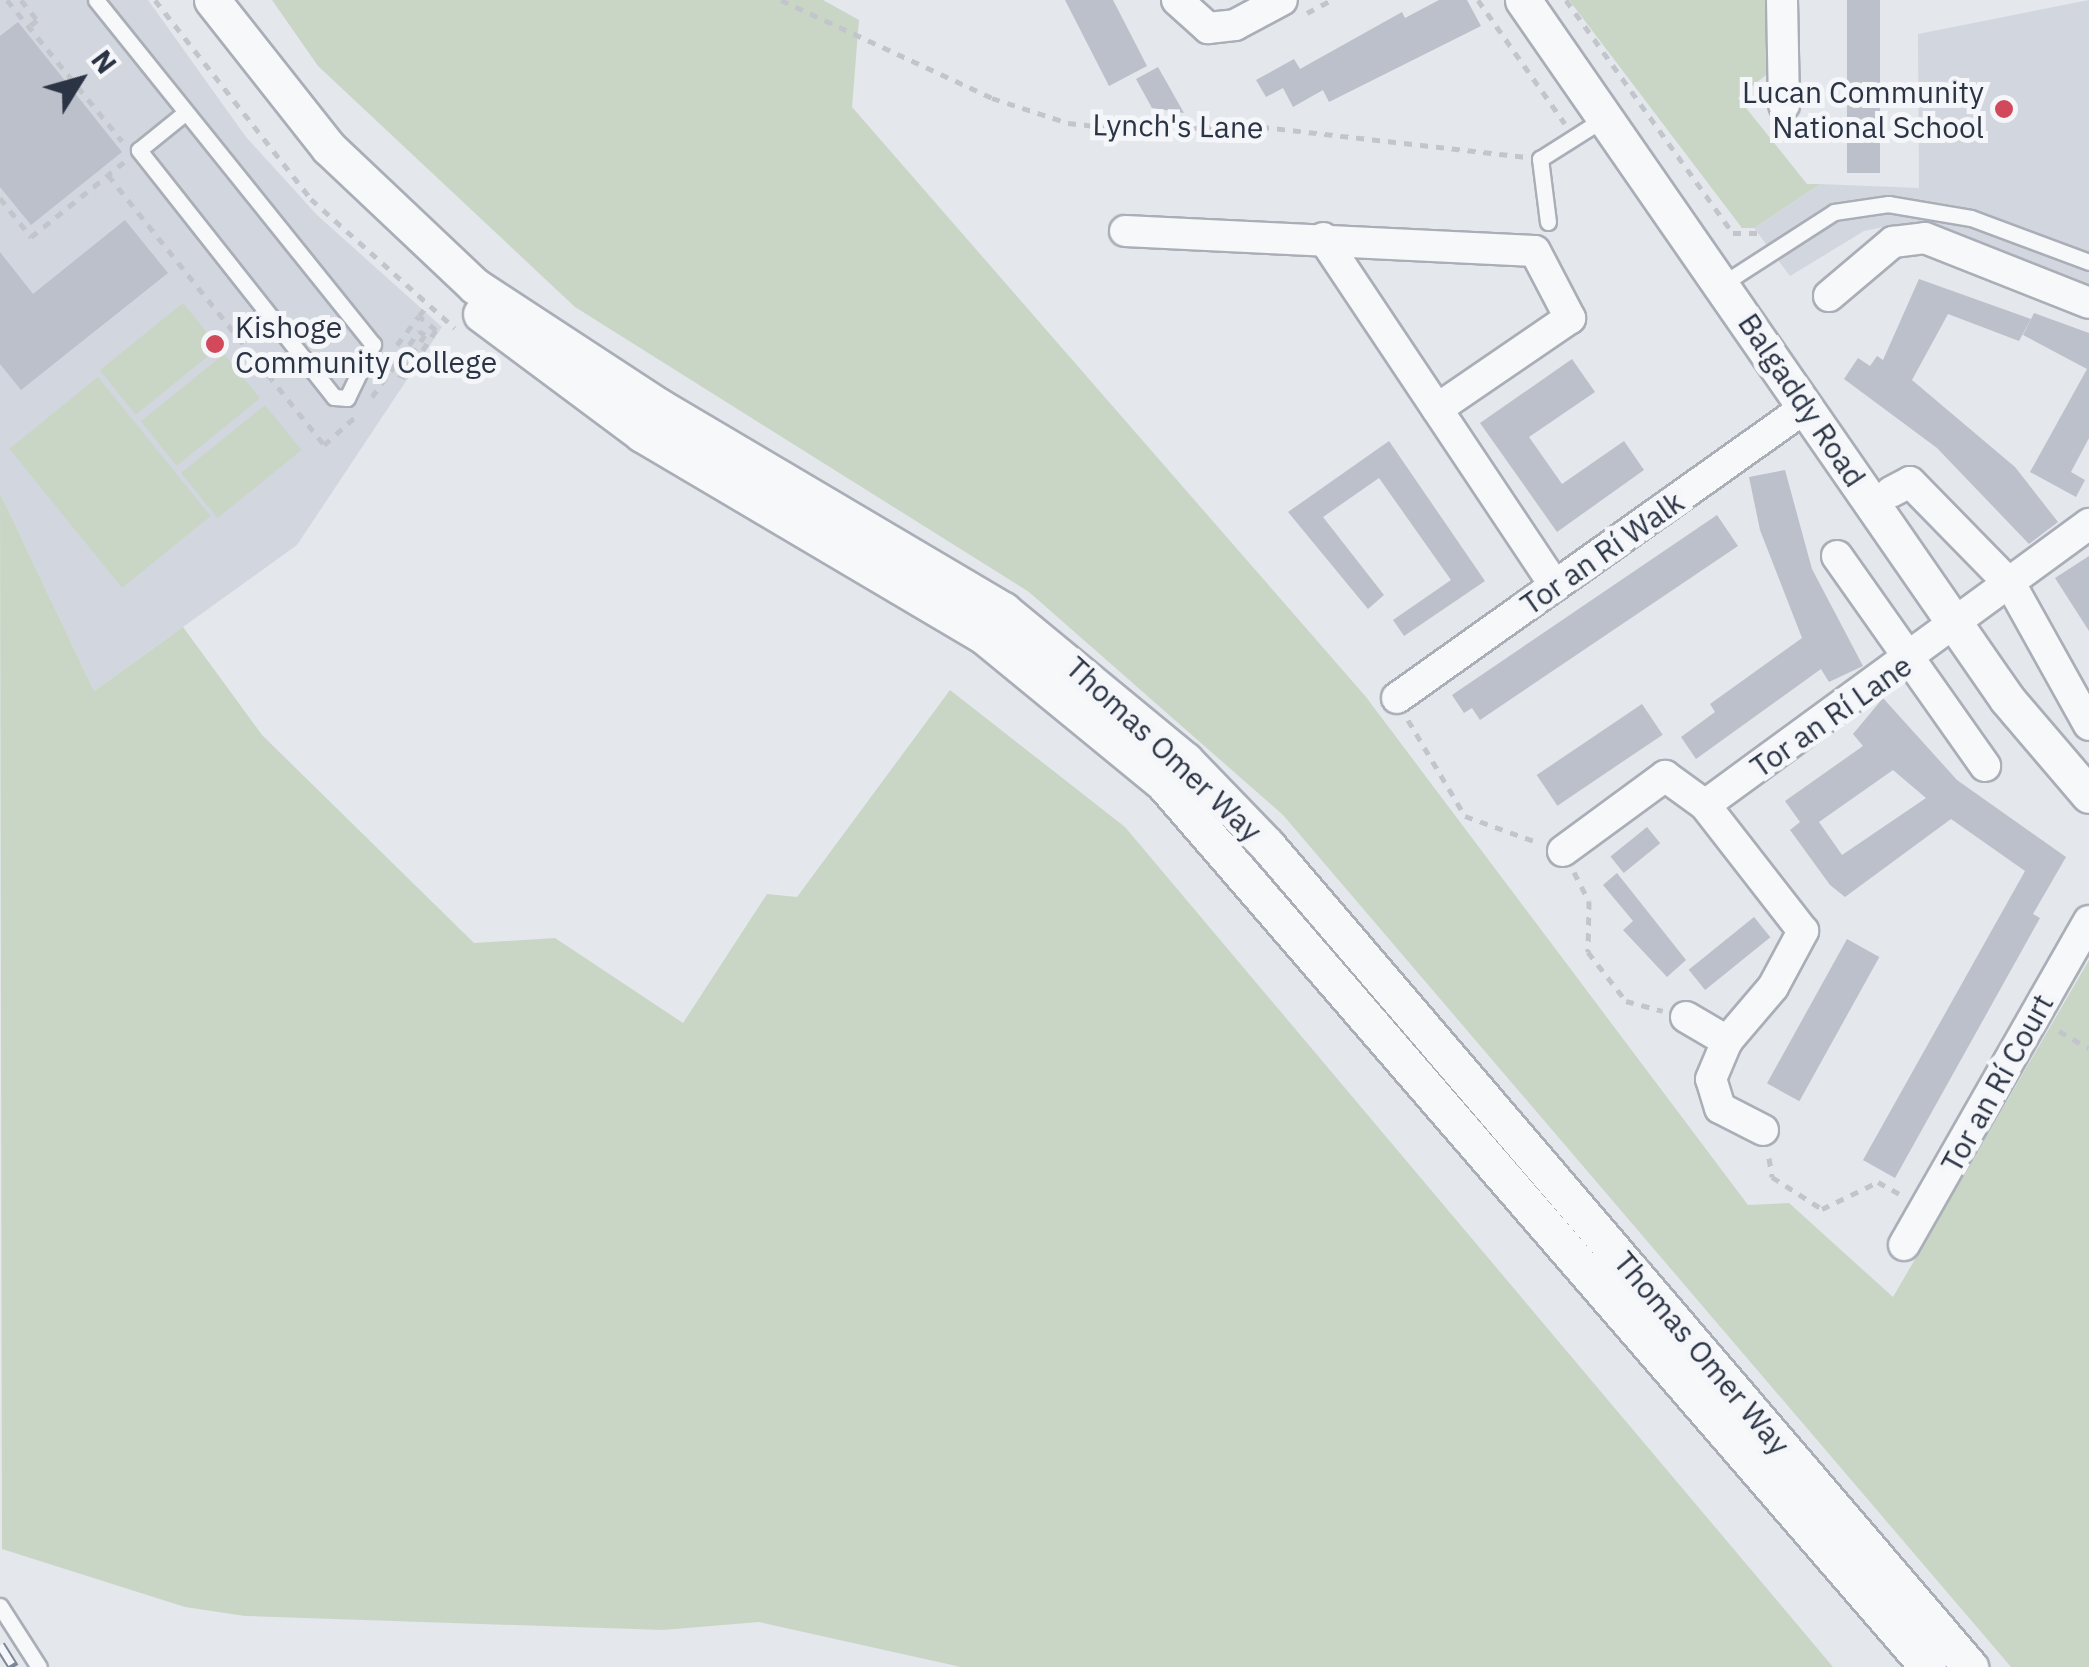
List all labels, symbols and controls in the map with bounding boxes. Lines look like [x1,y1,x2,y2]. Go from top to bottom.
north arrow [30,30,130,130]
text: N [83,42,125,81]
place label: Lucan Community National School [1742,74,1984,144]
marker: Lucan Community National School [1993,98,2015,120]
street label: Lynch's Lane [1092,107,1264,145]
street label: Balgaddy Road [1731,306,1873,494]
place label: Kishoge Community College [235,309,497,380]
marker: Kishoge Community College [204,333,226,355]
street label: Tor an Rí Walk [1514,484,1690,622]
street label: Tor an Rí Lane [1743,647,1919,785]
street label: Thomas Omer Way [1059,649,1269,849]
street label: Tor an Rí Court [1933,988,2061,1178]
street label: Thomas Omer Way [1607,1244,1797,1462]

